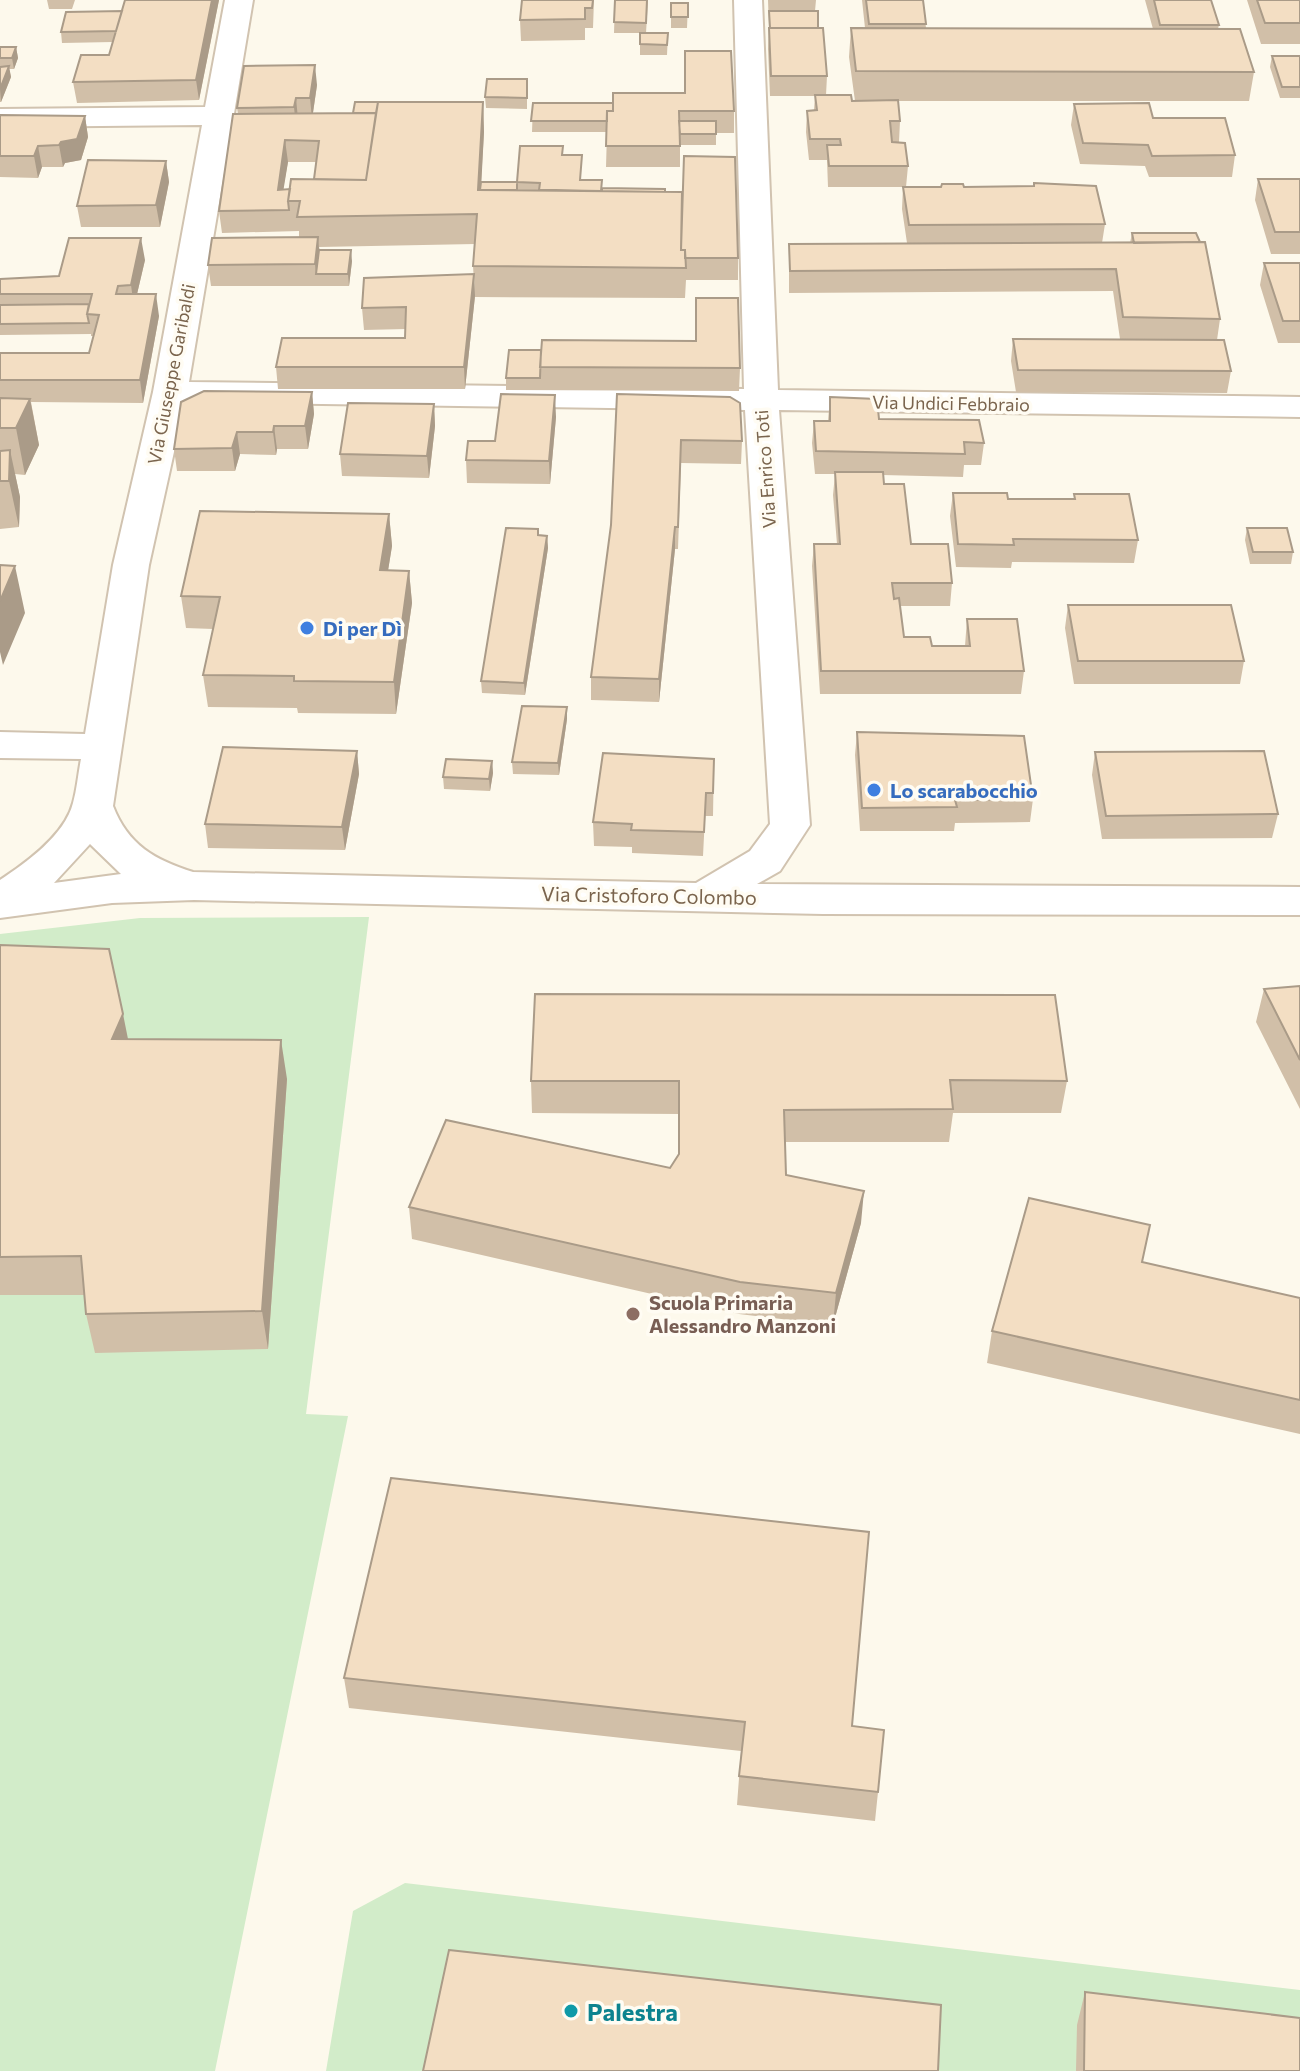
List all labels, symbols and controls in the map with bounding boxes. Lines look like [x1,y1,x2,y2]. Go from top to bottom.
street label: Via Giuseppe Garibaldi [143,282,199,466]
street label: Via Undici Febbraio [872,391,1030,415]
street label: Via Enrico Toti [750,409,780,529]
place label: Di per Dì [323,616,402,640]
marker: Di per Dì [298,619,316,637]
place label: Lo scarabocchio [890,778,1038,802]
marker: Lo scarabocchio [865,781,883,799]
street label: Via Cristoforo Colombo [541,881,757,909]
place label: Scuola Primaria Alessandro Manzoni [649,1290,836,1337]
marker: Scuola Primaria Alessandro Manzoni [624,1305,642,1323]
place label: Palestra [587,1997,678,2026]
marker: Palestra [562,2002,580,2020]

